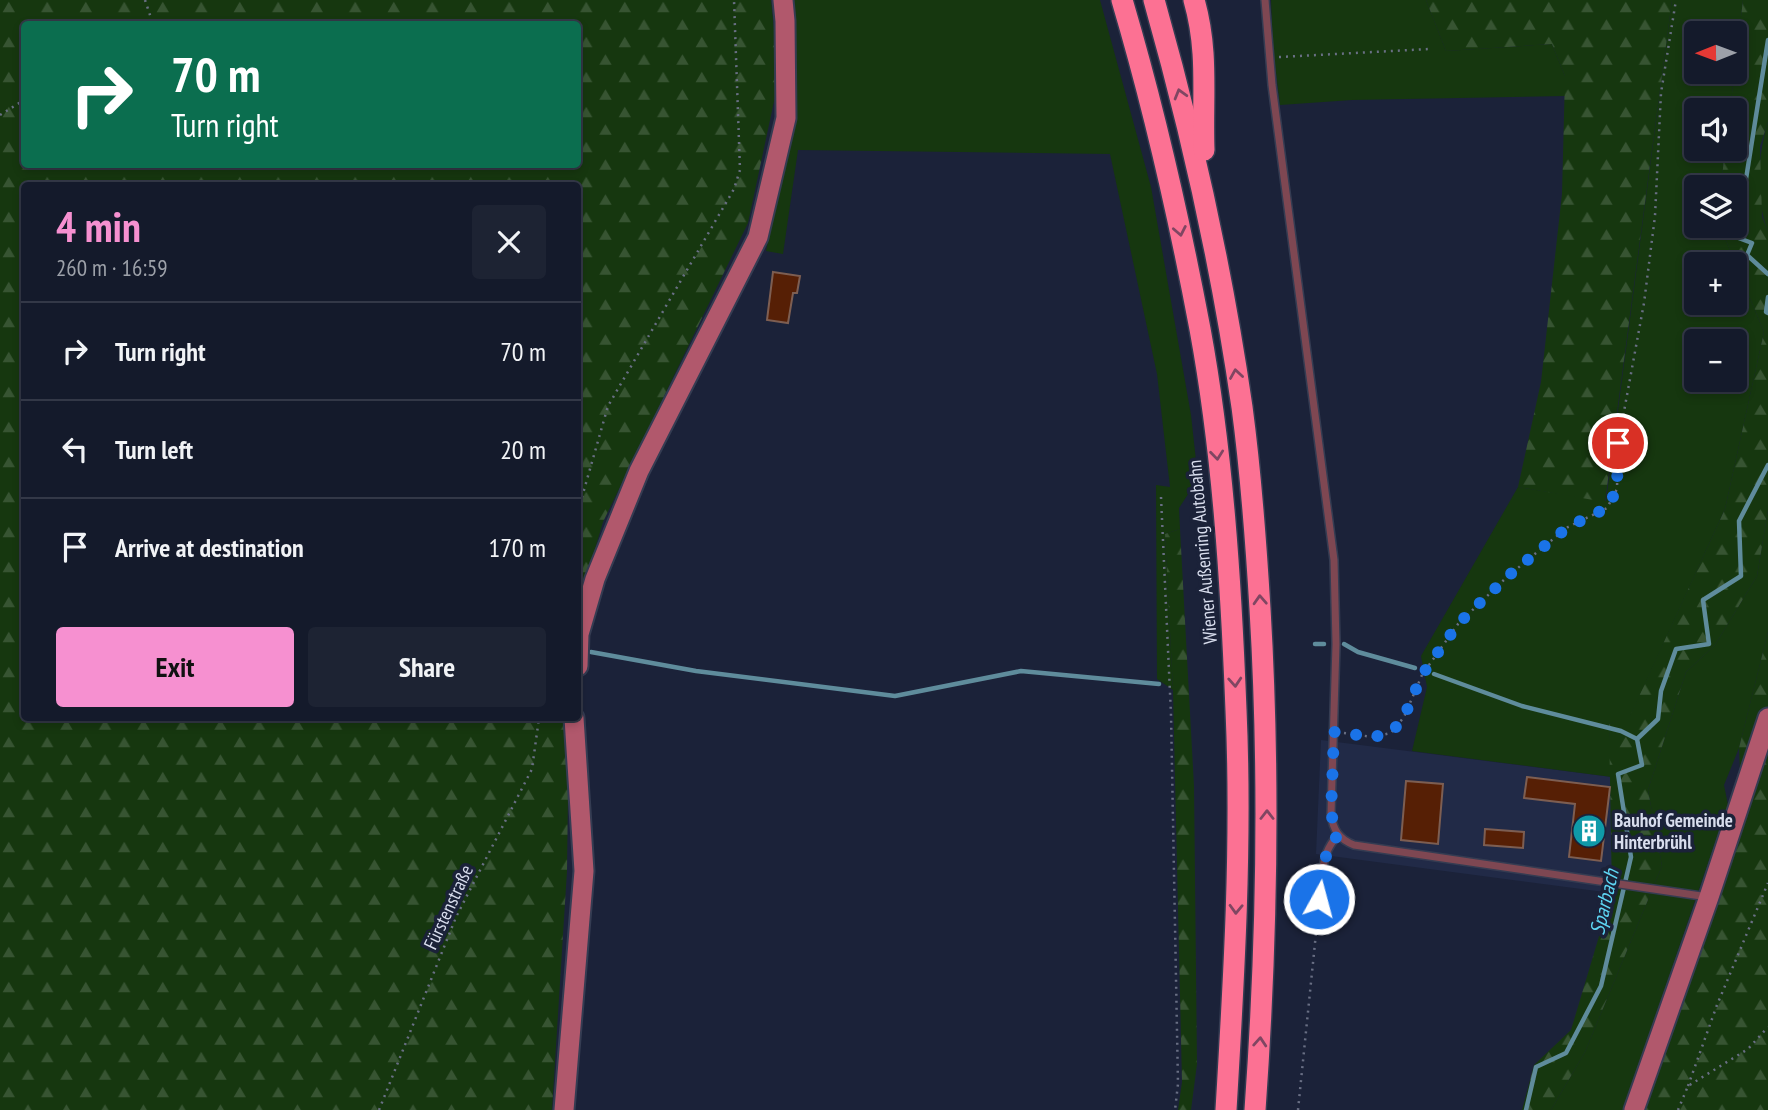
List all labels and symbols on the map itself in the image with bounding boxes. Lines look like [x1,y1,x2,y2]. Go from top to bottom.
north arrow [1684,21,1746,84]
one-way arrow [1174,88,1189,100]
one-way arrow [1171,225,1186,237]
one-way arrow [1229,368,1244,380]
pin [1588,413,1648,473]
one-way arrow [1209,450,1224,461]
street label: Wiener Außenring Autobahn [1182,459,1222,645]
one-way arrow [1252,594,1267,605]
one-way arrow [1227,676,1242,687]
place label: Bauhof Gemeinde Hinterbrühl [1614,808,1733,854]
one-way arrow [1259,809,1275,819]
building icon: Bauhof Gemeinde Hinterbrühl [1570,812,1608,850]
street label: Fürstenstraße [418,861,478,953]
position arrow [1282,862,1356,936]
water label: Sparbach [1583,865,1625,937]
one-way arrow [1228,904,1243,915]
one-way arrow [1252,1036,1267,1047]

